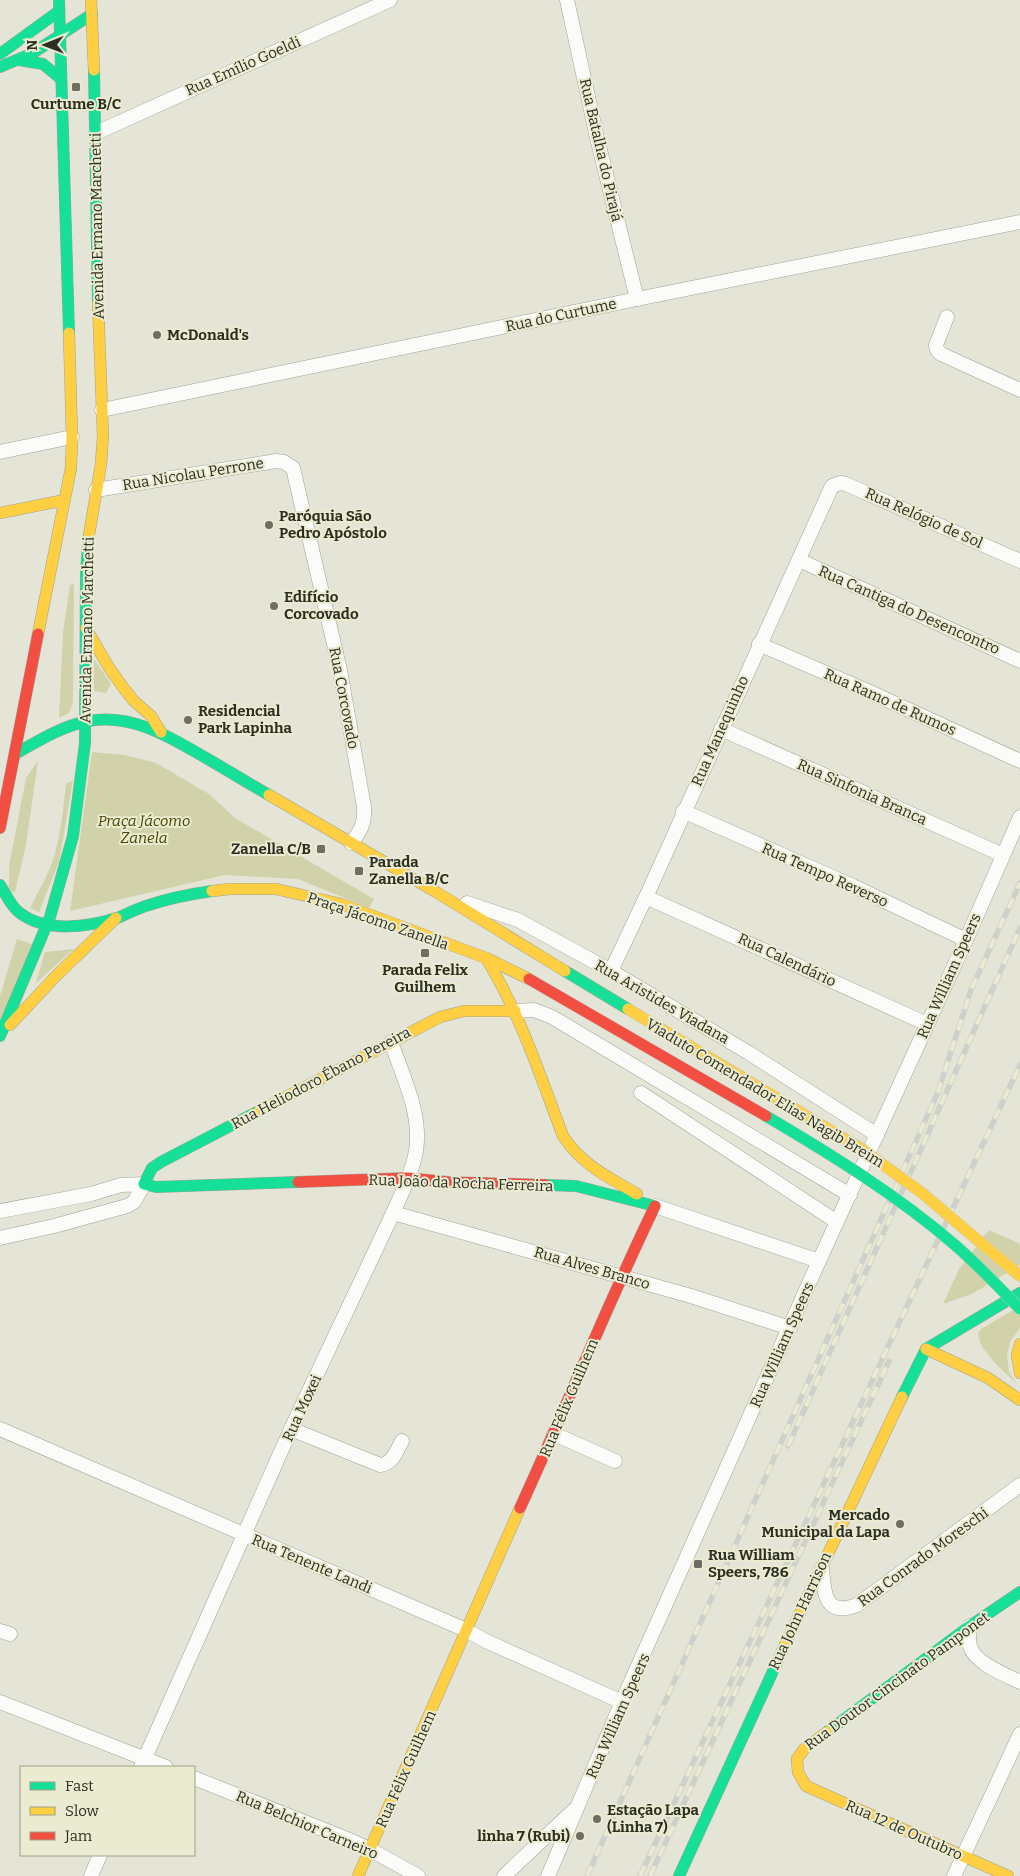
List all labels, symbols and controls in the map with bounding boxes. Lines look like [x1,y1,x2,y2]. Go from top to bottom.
north arrow [20,20,70,70]
street label: Rua Emílio Goeldi [183,32,304,99]
text: N [24,39,41,51]
street label: Rua Batalha do Pirajá [576,77,626,223]
marker: Curtume B/C [70,81,82,93]
place label: Curtume B/C [31,95,121,113]
street label: Avenida Ermano Marchetti [86,132,108,320]
street label: Rua do Curtume [504,294,618,336]
place label: McDonald's [167,326,249,344]
marker: McDonald's [151,329,163,341]
street label: Rua Nicolau Perrone [121,454,265,494]
street label: Rua Relógio de Sol [862,484,986,552]
place label: Paróquia São Pedro Apóstolo [279,507,387,542]
marker: Paróquia São Pedro Apóstolo [263,519,275,531]
street label: Avenida Ermano Marchetti [76,536,98,724]
street label: Rua Cantiga do Desencontro [816,562,1002,658]
place label: Edifício Corcovado [284,588,359,623]
marker: Edifício Corcovado [268,600,280,612]
street label: Rua Corcovado [325,646,363,750]
street label: Rua Ramo de Rumos [821,665,959,739]
street label: Rua Manequinho [688,673,752,789]
place label: Residencial Park Lapinha [198,702,292,737]
marker: Residencial Park Lapinha [182,714,194,726]
street label: Rua Sinfonia Branca [794,755,930,829]
park label: Praça Jácomo Zanela [98,812,190,847]
street label: Rua Tempo Reverso [759,839,891,911]
place label: Zanella C/B [231,840,311,858]
marker: Zanella C/B [315,843,327,855]
place label: Parada Zanella B/C [369,853,449,888]
marker: Parada Zanella B/C [353,865,365,877]
street label: Praça Jácomo Zanella [305,888,451,954]
street label: Rua William Speers [913,911,985,1041]
street label: Rua Calendário [735,929,839,991]
marker: Parada Felix Guilhem [419,947,431,959]
street label: Rua Aristides Viadana [591,956,733,1048]
place label: Parada Felix Guilhem [382,961,469,996]
street label: Viaduto Comendador Elias Nagib Breim [643,1015,888,1172]
street label: Rua Heliodoro Ébano Pereira [228,1023,414,1133]
street label: Rua João da Rocha Ferreira [368,1171,554,1195]
street label: Rua Alves Branco [532,1243,652,1293]
street label: Rua William Speers [746,1280,818,1410]
street label: Rua Félix Guilhem [536,1336,602,1460]
street label: Rua Moxei [279,1371,326,1444]
street label: Rua Conrado Moreschi [854,1503,992,1610]
place label: Mercado Municipal da Lapa [761,1506,891,1541]
marker: Mercado Municipal da Lapa [894,1518,906,1530]
street label: Rua Tenente Landi [249,1530,375,1598]
place label: Rua William Speers, 786 [708,1546,795,1581]
street label: Rua John Harrison [765,1549,835,1673]
marker: Rua William Speers, 786 [692,1558,704,1570]
street label: Rua Doutor Cincinato Pamponet [801,1608,993,1754]
street label: Rua William Speers [582,1651,654,1781]
street label: Rua Félix Guilhem [372,1707,440,1831]
legend [20,1766,195,1856]
text: Fast [65,1777,94,1795]
street label: Rua Belchior Carneiro [233,1787,381,1863]
street label: Rua 12 de Outubro [843,1796,965,1864]
place label: Estação Lapa (Linha 7) [607,1801,700,1836]
text: Slow [65,1802,100,1820]
marker: Estação Lapa (Linha 7) [591,1813,603,1825]
text: Jam [64,1827,93,1845]
place label: linha 7 (Rubi) [477,1827,570,1845]
marker: linha 7 (Rubi) [574,1830,586,1842]

